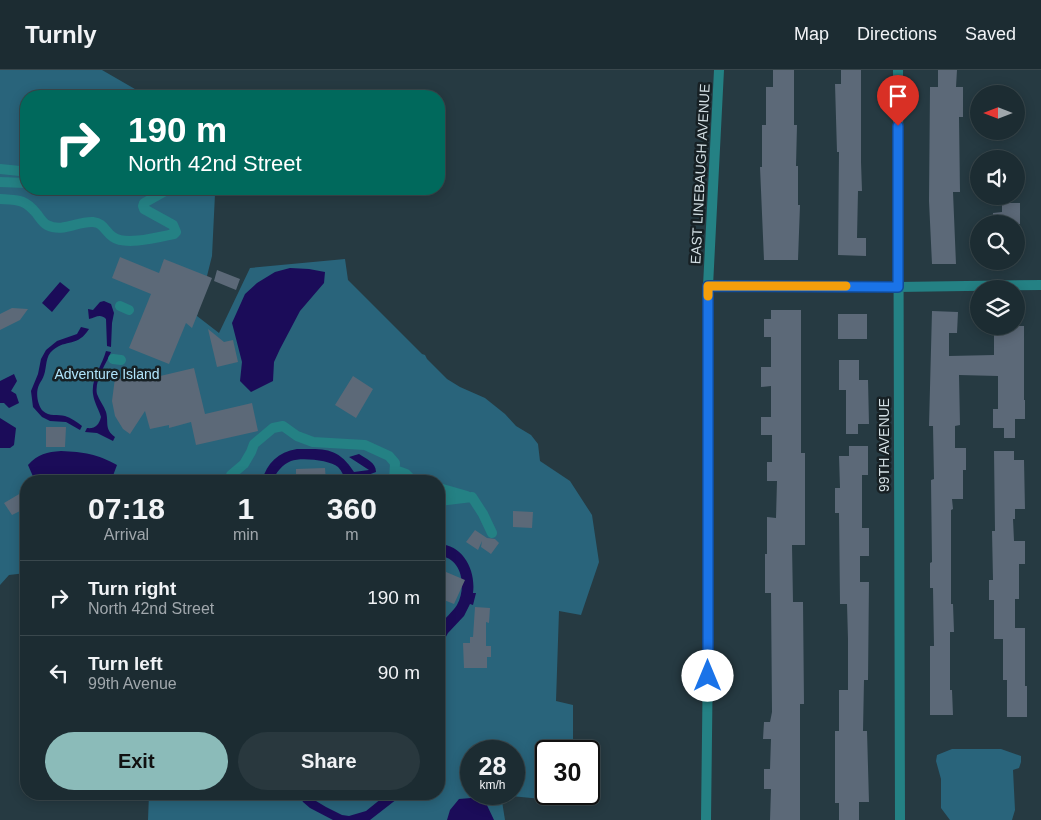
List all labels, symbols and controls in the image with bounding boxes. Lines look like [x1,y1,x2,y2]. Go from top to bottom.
text: Turnly [25,21,97,48]
text: Map [794,24,829,44]
text: Directions [857,24,937,44]
text: Saved [965,24,1016,44]
pin [877,75,919,126]
icon: arrive [884,82,912,110]
street label: EAST LINEBAUGH AVENUE [687,83,713,265]
north arrow [970,85,1025,140]
map controls [970,85,1025,335]
icon: right [45,110,110,175]
text: 190 m [128,110,227,149]
button: sound [970,150,1025,205]
text: North 42nd Street [128,151,302,176]
button: search [970,215,1025,270]
button: layers [970,280,1025,335]
park label: Adventure Island [54,366,160,382]
street label: 99TH AVENUE [876,398,892,492]
text: 07:18 [88,492,165,525]
text: 1 [237,492,254,525]
text: 360 [327,492,377,525]
text: Arrival [104,526,149,543]
text: min [233,526,259,543]
text: m [345,526,358,543]
text: Turn right [88,578,176,599]
icon: right [45,584,73,612]
text: 190 m [367,587,420,608]
text: North 42nd Street [88,600,214,617]
position arrow [681,649,733,701]
text: Turn left [88,653,163,674]
icon: left [45,659,73,687]
text: 90 m [378,662,420,683]
text: 99th Avenue [88,675,177,692]
button: Exit [45,732,228,790]
button: Share [238,732,420,790]
speed limit sign: 30 [535,740,600,805]
text: 28 [479,752,506,780]
text: km/h [479,778,506,792]

